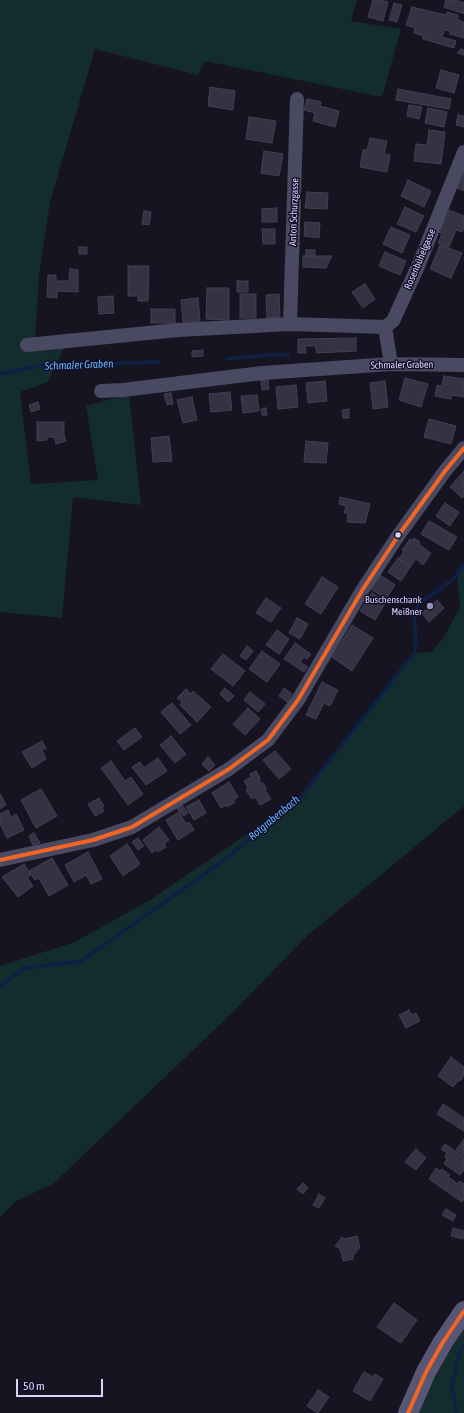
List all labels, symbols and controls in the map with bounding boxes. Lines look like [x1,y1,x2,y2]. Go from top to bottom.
street label: Anton Schurzgasse [287,178,301,246]
street label: Rosenbühelgasse [402,227,438,291]
water label: Schmaler Graben [44,357,114,373]
street label: Schmaler Graben [370,358,434,372]
unlabelled marker [393,530,403,540]
place label: Buschenschank Meißner [365,594,422,618]
marker: Buschenschank Meißner [425,601,435,611]
water label: Rotgrabenbach [246,793,302,843]
scale bar [18,1371,105,1397]
text: 50 m [23,1379,45,1393]

